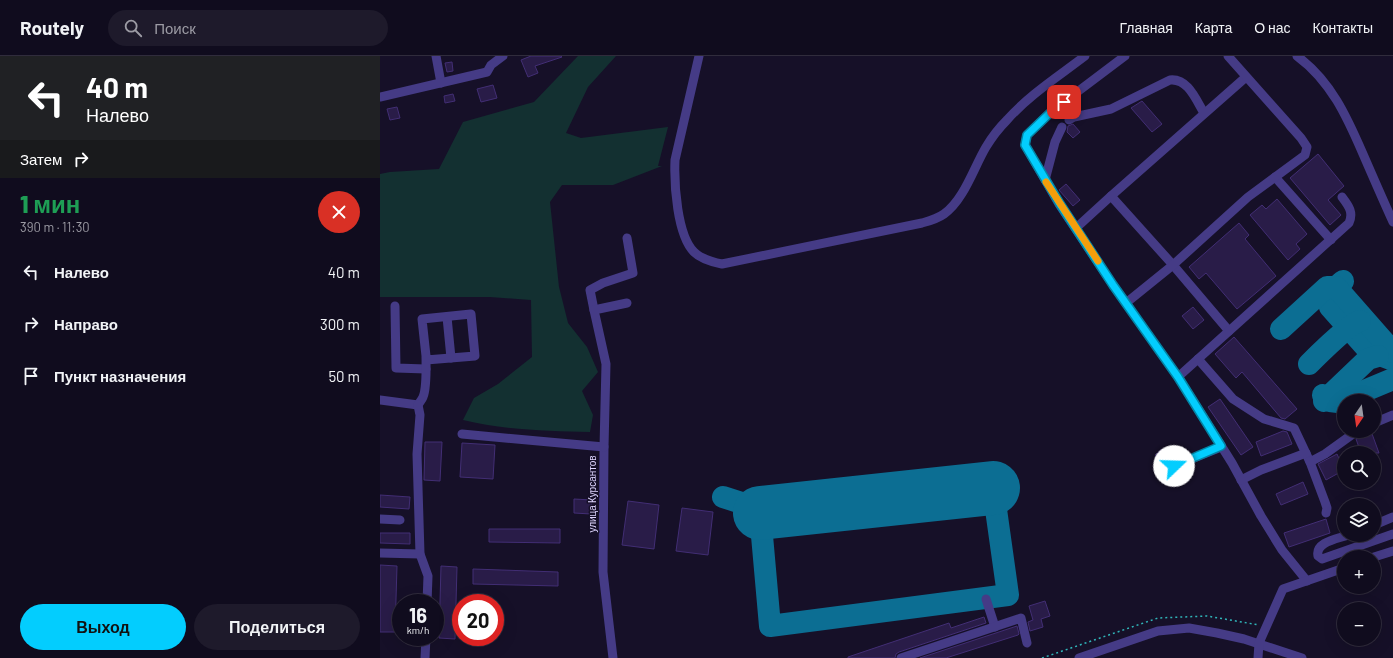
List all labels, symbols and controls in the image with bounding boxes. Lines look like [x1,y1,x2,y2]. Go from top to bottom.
search box [108,10,388,46]
text: Routely [20,16,84,39]
icon: search [122,17,144,39]
text: Поиск [154,19,196,37]
text: Главная [1120,19,1173,36]
text: Карта [1195,19,1232,36]
text: О нас [1254,19,1291,36]
text: Контакты [1313,19,1373,36]
text: 40 m [86,70,148,104]
icon: left [20,72,72,124]
pin [1047,85,1081,119]
icon: arrive [1053,91,1075,113]
text: Налево [86,104,149,126]
icon: right [70,148,92,170]
text: Затем [20,150,62,168]
text: 1 мин [20,189,80,218]
button: close [318,191,360,233]
text: 390 m · 11:30 [20,219,90,235]
icon: left [20,261,42,283]
text: Налево [54,263,109,281]
text: 40 m [328,263,360,281]
icon: right [20,313,42,335]
text: Направо [54,315,118,333]
text: 300 m [320,315,360,333]
icon: arrive [20,365,42,387]
text: Пункт назначения [54,367,186,385]
text: 50 m [328,367,360,385]
north arrow [1337,394,1381,438]
map controls [1337,394,1381,646]
position arrow [1153,445,1195,487]
button: search [1337,446,1381,490]
street label: улица Курсантов [586,455,598,533]
button: layers [1337,498,1381,542]
button: + [1337,550,1381,594]
speed limit sign: 20 [452,594,504,646]
button: − [1337,602,1381,646]
text: 16 [409,603,427,627]
button: Выход [20,604,186,650]
button: Поделиться [194,604,360,650]
text: km/h [407,624,429,636]

